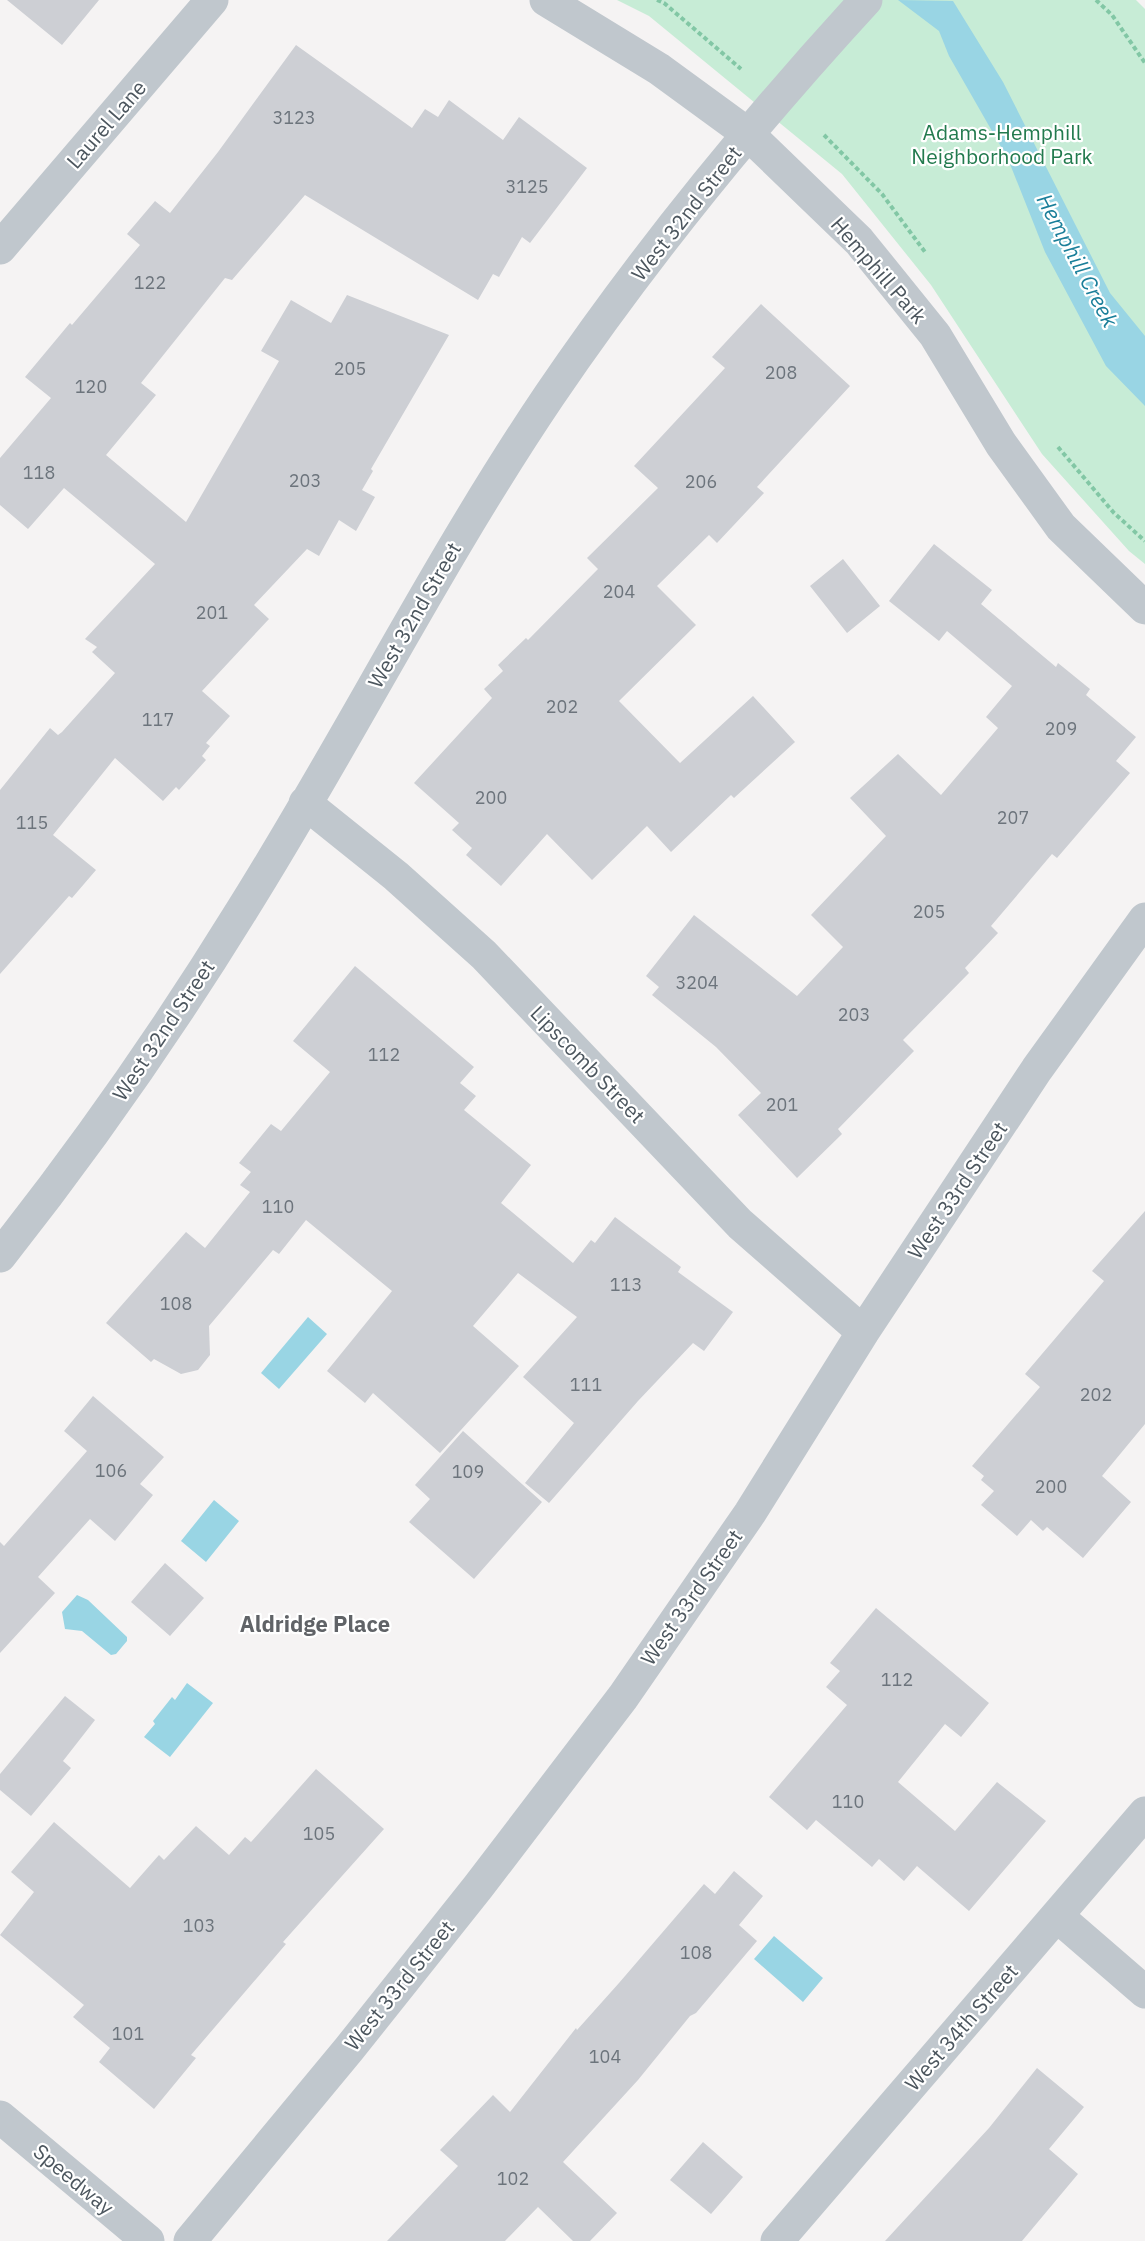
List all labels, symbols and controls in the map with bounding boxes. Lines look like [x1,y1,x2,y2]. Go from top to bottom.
street label: Laurel Lane [60,74,152,174]
house number: 3123 [272,106,316,129]
park label: Adams-Hemphill Neighborhood Park [911,118,1093,170]
street label: West 32nd Street [624,140,748,286]
house number: 3125 [505,175,549,198]
water label: Hemphill Creek [1031,188,1126,332]
street label: Hemphill Park [825,211,933,329]
house number: 122 [134,271,166,294]
house number: 205 [334,357,366,380]
house number: 208 [765,361,797,384]
house number: 120 [75,375,107,398]
house number: 118 [23,461,55,484]
house number: 203 [289,469,321,492]
house number: 206 [685,470,717,493]
street label: West 32nd Street [361,537,467,693]
house number: 204 [603,580,635,603]
house number: 201 [196,601,228,624]
house number: 202 [546,695,578,718]
house number: 117 [142,708,174,731]
house number: 209 [1045,717,1077,740]
house number: 200 [475,786,507,809]
house number: 207 [997,806,1029,829]
house number: 115 [16,811,48,834]
house number: 205 [913,900,945,923]
street label: West 32nd Street [105,954,221,1106]
house number: 3204 [675,971,719,994]
street label: Lipscomb Street [525,999,651,1129]
house number: 203 [838,1003,870,1026]
house number: 112 [368,1043,400,1066]
house number: 201 [766,1093,798,1116]
street label: West 33rd Street [901,1116,1013,1264]
house number: 110 [262,1195,294,1218]
house number: 113 [610,1273,642,1296]
house number: 108 [160,1292,192,1315]
house number: 111 [570,1373,602,1396]
house number: 202 [1080,1383,1112,1406]
house number: 106 [95,1459,127,1482]
house number: 109 [452,1460,484,1483]
house number: 200 [1035,1475,1067,1498]
street label: West 33rd Street [634,1523,748,1671]
district label: Aldridge Place [240,1609,390,1638]
house number: 112 [881,1668,913,1691]
house number: 110 [832,1790,864,1813]
house number: 105 [303,1822,335,1845]
house number: 103 [183,1914,215,1937]
street label: West 33rd Street [338,1914,460,2056]
house number: 108 [680,1941,712,1964]
street label: West 34th Street [898,1958,1024,2096]
house number: 101 [112,2022,144,2045]
house number: 104 [589,2045,621,2068]
street label: Speedway [28,2137,121,2221]
house number: 102 [497,2167,529,2190]

